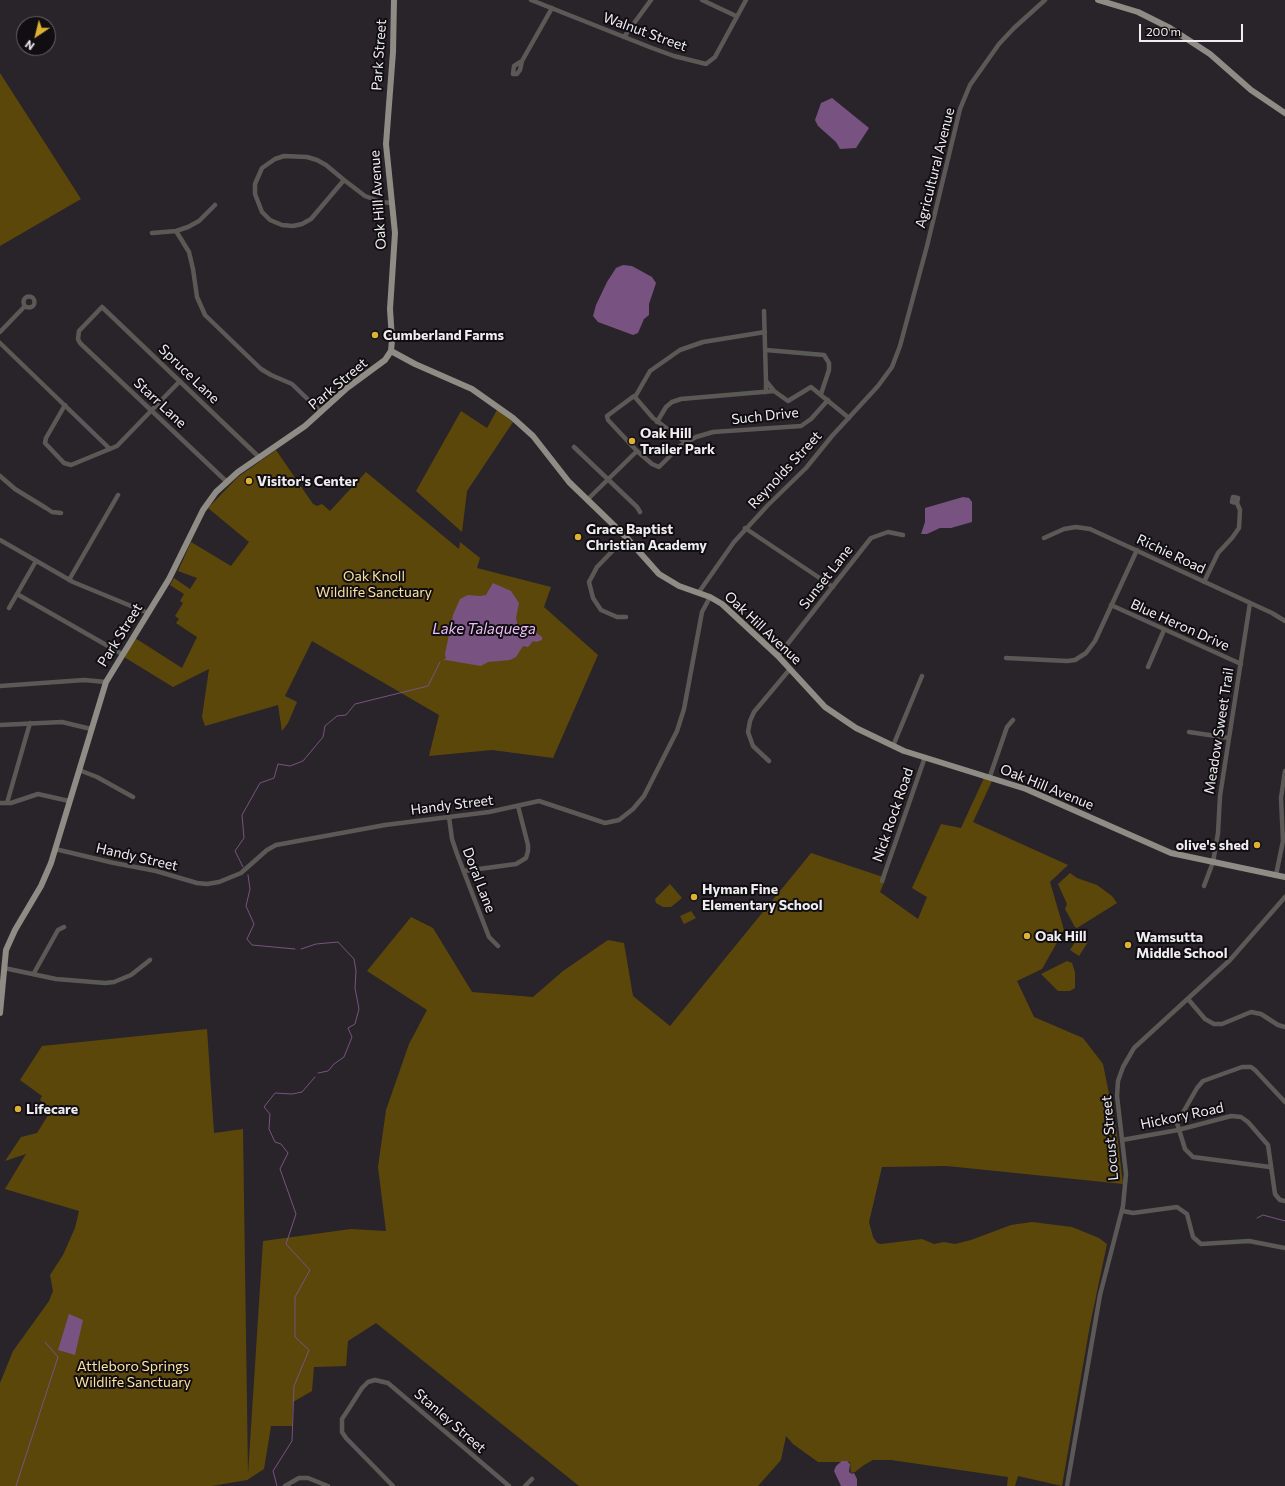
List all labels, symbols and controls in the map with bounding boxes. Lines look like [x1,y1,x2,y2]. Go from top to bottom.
street label: Walnut Street [601,9,689,55]
north arrow [16,16,56,56]
scale bar [1141,16,1245,42]
street label: Park Street [368,19,390,91]
text: 200 m [1146,24,1181,38]
text: N [22,38,37,53]
street label: Agricultural Avenue [912,106,958,230]
street label: Oak Hill Avenue [366,150,390,250]
place label: Cumberland Farms [383,327,504,343]
marker: Cumberland Farms [370,330,380,340]
street label: Spruce Lane [155,341,223,407]
street label: Park Street [305,355,371,413]
street label: Starr Lane [130,374,190,432]
street label: Such Drive [731,404,799,428]
place label: Oak Hill Trailer Park [640,425,715,458]
street label: Reynolds Street [745,428,825,512]
marker: Oak Hill Trailer Park [627,436,637,446]
place label: Visitor's Center [257,473,358,489]
marker: Visitor's Center [244,476,254,486]
place label: Grace Baptist Christian Academy [586,521,707,554]
street label: Richie Road [1134,531,1208,577]
marker: Grace Baptist Christian Academy [573,532,583,542]
street label: Sunset Lane [796,542,856,612]
park label: Oak Knoll Wildlife Sanctuary [316,568,432,600]
street label: Oak Hill Avenue [721,588,805,668]
street label: Blue Heron Drive [1128,596,1232,654]
street label: Park Street [94,600,146,670]
water label: Lake Talaquega [432,620,536,638]
street label: Meadow Sweet Trail [1201,667,1237,795]
street label: Oak Hill Avenue [998,761,1096,813]
street label: Nick Rock Road [869,766,917,864]
street label: Handy Street [410,792,494,818]
place label: olive's shed [1176,837,1249,853]
street label: Handy Street [94,839,180,875]
marker: olive's shed [1252,840,1262,850]
street label: Doral Lane [459,845,499,915]
place label: Hyman Fine Elementary School [702,881,822,914]
marker: Hyman Fine Elementary School [689,892,699,902]
place label: Oak Hill [1035,928,1087,944]
place label: Wamsutta Middle School [1136,929,1227,962]
marker: Oak Hill [1022,931,1032,941]
marker: Wamsutta Middle School [1123,940,1133,950]
street label: Locust Street [1098,1095,1122,1181]
street label: Hickory Road [1139,1099,1225,1133]
place label: Lifecare [26,1101,78,1117]
marker: Lifecare [13,1104,23,1114]
park label: Attleboro Springs Wildlife Sanctuary [75,1358,191,1390]
street label: Stanley Street [411,1385,489,1457]

